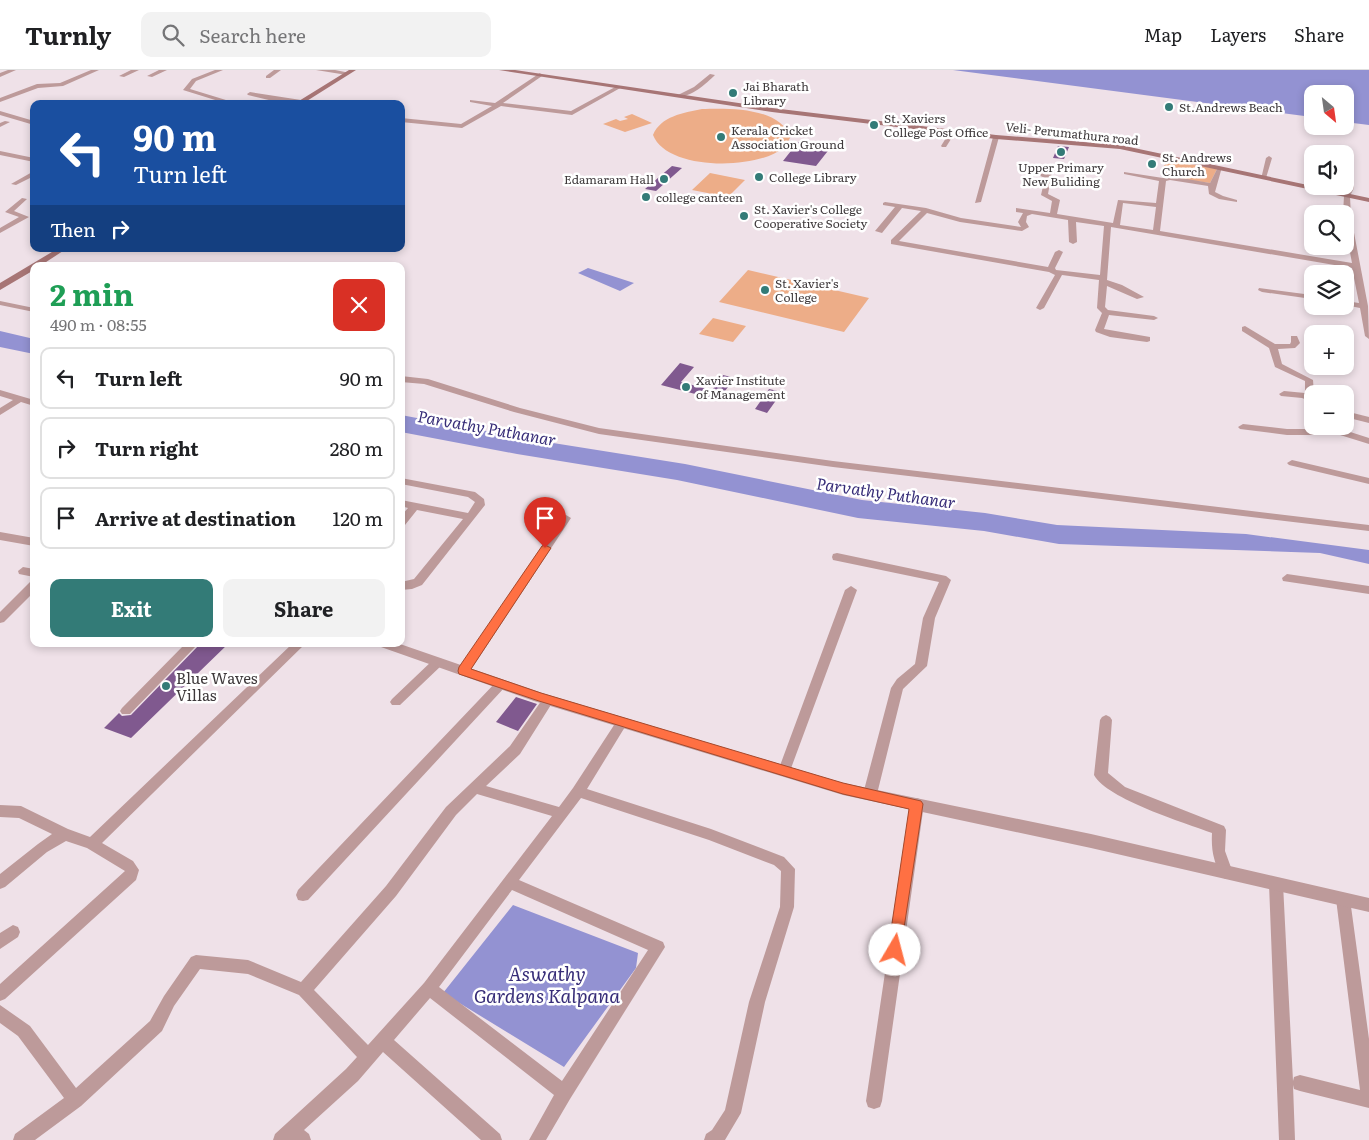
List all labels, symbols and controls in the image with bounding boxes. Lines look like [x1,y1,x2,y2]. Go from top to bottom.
search box [141,12,491,57]
text: Turnly [25,17,111,52]
icon: search [159,21,187,49]
text: Search here [199,21,306,49]
text: Map [1144,21,1182,48]
text: Layers [1210,21,1266,48]
text: Share [1294,21,1344,48]
place label: Jai Bharath Library [743,77,809,109]
north arrow [1304,85,1354,135]
map controls [1304,85,1354,435]
marker: Jai Bharath Library [727,87,739,99]
place label: St.Andrews Beach [1179,98,1283,116]
marker: St.Andrews Beach [1163,101,1175,113]
place label: St. Xaviers College Post Office [884,109,988,141]
text: 90 m [133,110,217,162]
street label: Veli- Perumathura road [1005,117,1140,149]
marker: St. Xaviers College Post Office [868,119,880,131]
icon: left [50,120,115,185]
place label: Kerala Cricket Association Ground [731,121,845,153]
marker: Kerala Cricket Association Ground [715,131,727,143]
button: sound [1304,145,1354,195]
marker: Upper Primary New Buliding [1055,146,1067,158]
place label: St. Andrews Church [1162,148,1232,180]
text: Turn left [133,157,227,190]
place label: Upper Primary New Buliding [1018,158,1104,190]
marker: St. Andrews Church [1146,158,1158,170]
place label: College Library [769,168,857,186]
place label: Edamaram Hall [564,170,654,188]
marker: College Library [753,171,765,183]
marker: Edamaram Hall [658,173,670,185]
place label: college canteen [656,188,743,206]
marker: college canteen [640,191,652,203]
place label: St. Xavier's College Cooperative Society [754,200,868,232]
button: search [1304,205,1354,255]
marker: St. Xavier's College Cooperative Society [738,210,750,222]
text: Then [50,215,96,243]
icon: right [106,215,134,243]
button: layers [1304,265,1354,315]
text: 2 min [50,271,134,315]
place label: St. Xavier's College [775,274,839,306]
button: close [333,279,385,331]
marker: St. Xavier's College [759,284,771,296]
text: 490 m · 08:55 [50,312,147,336]
button: + [1304,325,1354,375]
icon: left [52,364,80,392]
text: Turn left [95,364,182,392]
text: 90 m [340,364,383,392]
place label: Xavier Institute of Management [696,371,785,403]
marker: Xavier Institute of Management [680,381,692,393]
button: − [1304,385,1354,435]
water label: Parvathy Puthanar [416,403,558,451]
icon: right [52,434,80,462]
text: Turn right [95,434,199,462]
text: 280 m [330,434,383,462]
water label: Parvathy Puthanar [815,470,957,514]
pin [524,497,566,548]
icon: arrive [52,504,80,532]
text: Arrive at destination [95,504,296,532]
text: 120 m [332,504,383,532]
icon: arrive [531,504,559,532]
button: Exit [50,579,213,637]
button: Share [223,579,385,637]
place label: Blue Waves Villas [176,666,258,706]
marker: Blue Waves Villas [160,680,172,692]
position arrow [868,923,920,975]
water label: Aswathy Gardens Kalpana [474,959,620,1009]

